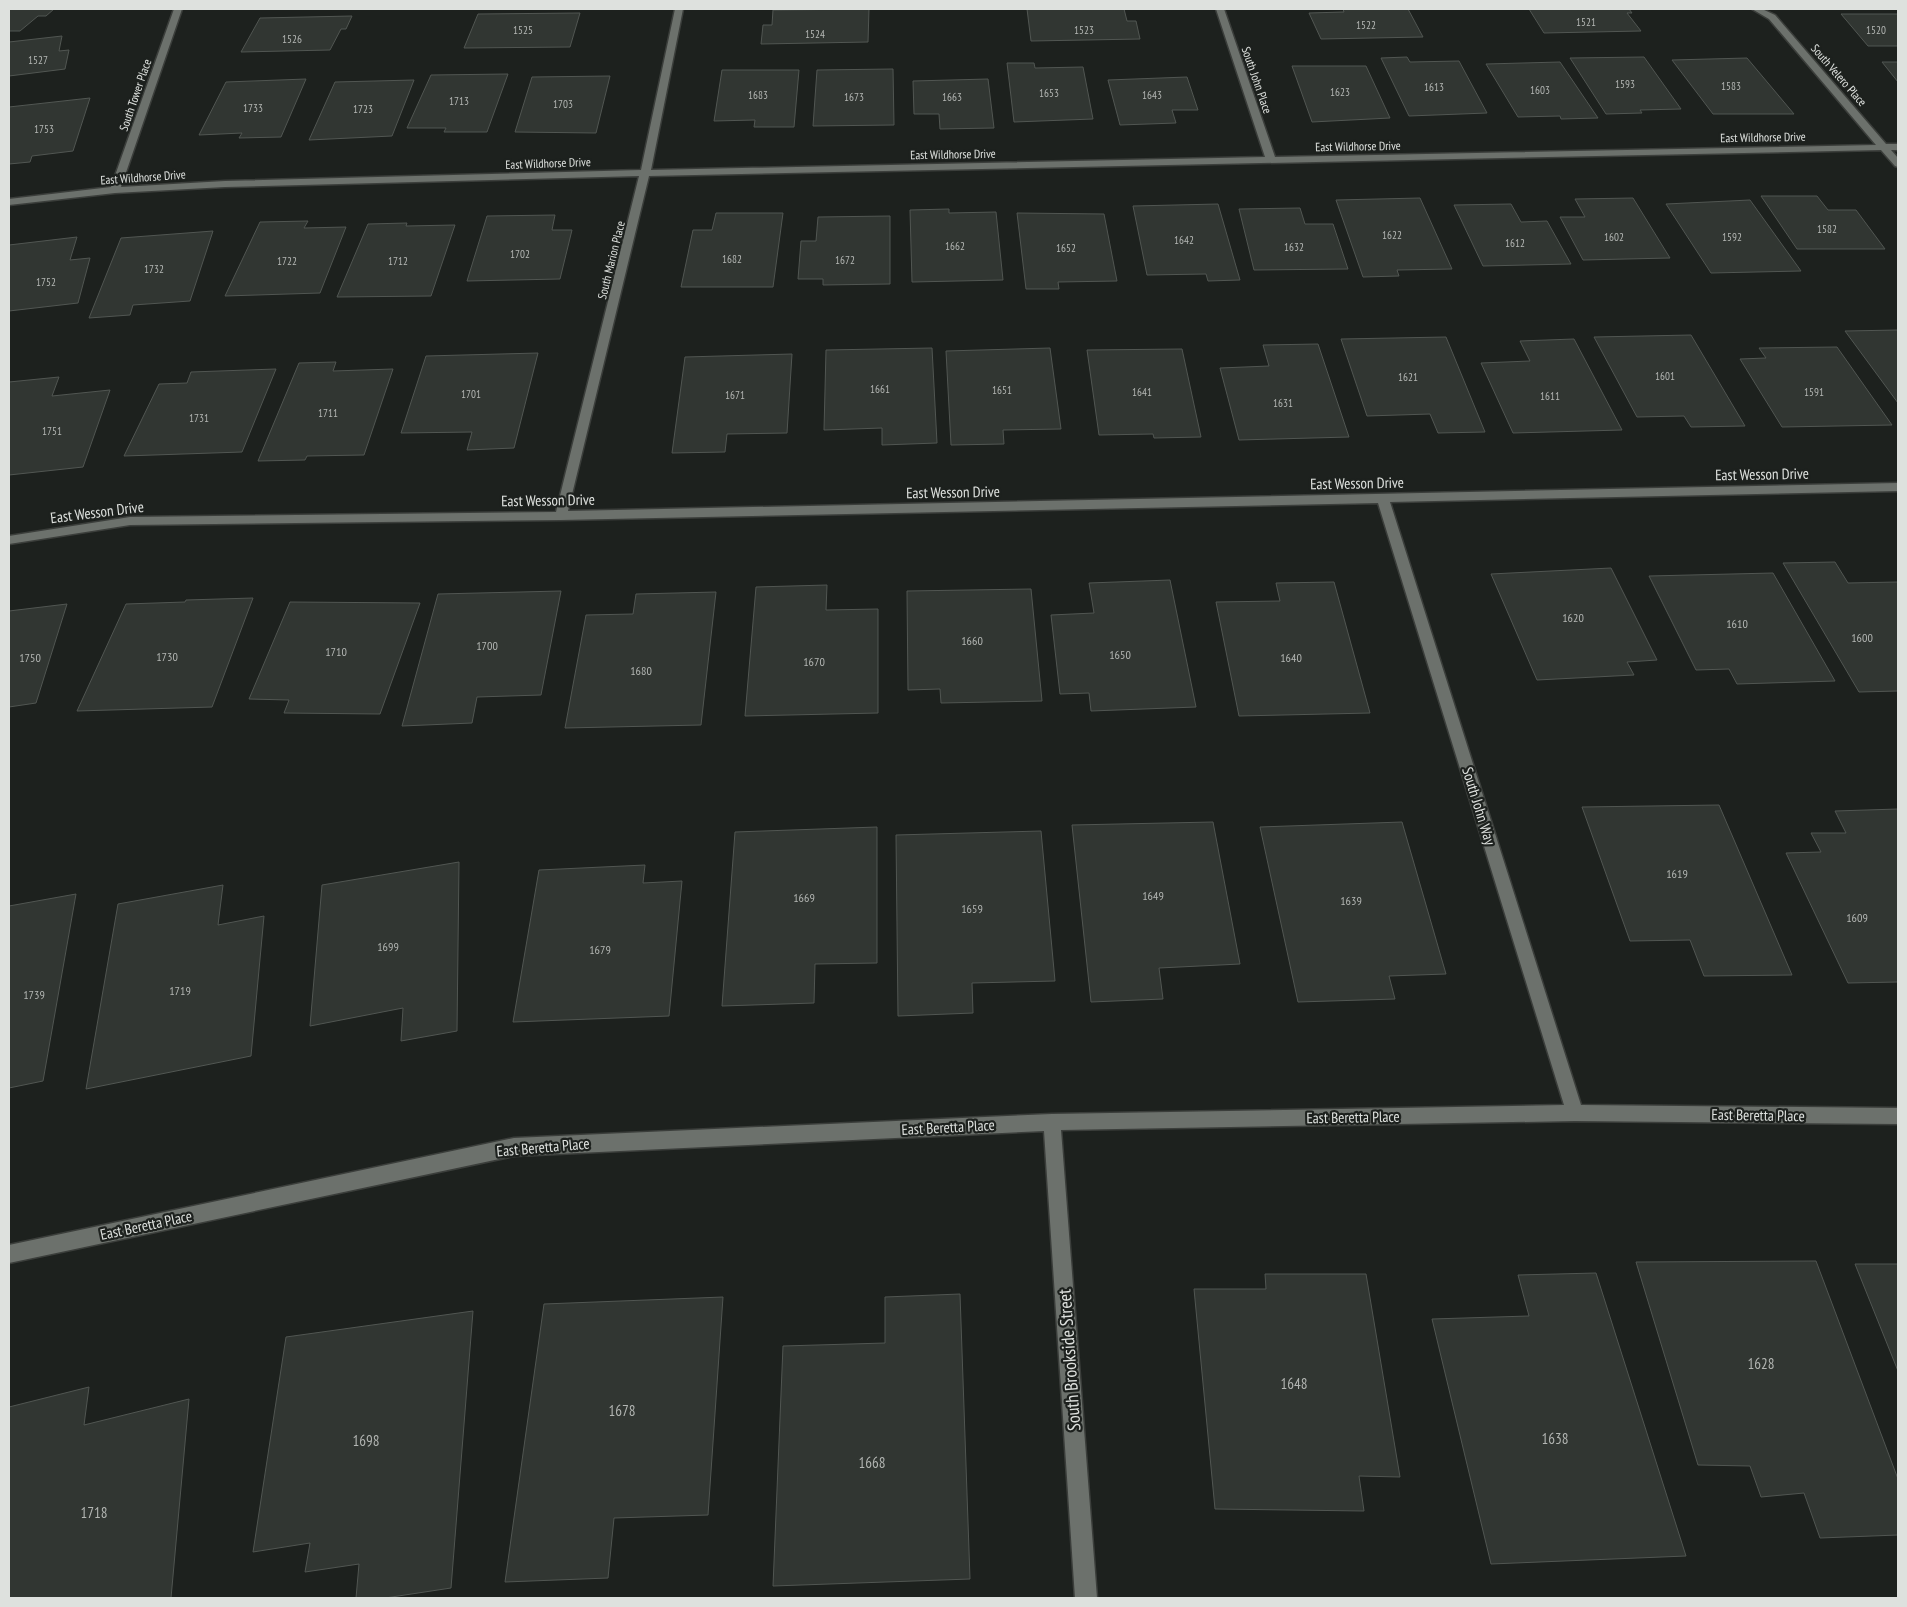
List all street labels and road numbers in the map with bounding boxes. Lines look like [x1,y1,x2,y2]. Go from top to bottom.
street label: South Velero Place [1808,41,1870,109]
street label: South John Place [1239,45,1275,116]
street label: South Tower Place [116,57,154,133]
street label: East Wildhorse Drive [1720,129,1806,145]
street label: East Wildhorse Drive [1315,138,1401,154]
street label: East Wildhorse Drive [910,146,996,162]
street label: East Wildhorse Drive [505,154,591,172]
street label: East Wildhorse Drive [100,167,186,187]
street label: South Marion Place [594,219,628,301]
street label: East Wesson Drive [1715,464,1809,484]
street label: East Wesson Drive [1310,473,1404,493]
street label: East Wesson Drive [906,482,1000,502]
street label: East Wesson Drive [501,490,595,510]
street label: East Wesson Drive [49,497,145,527]
street label: South John Way [1458,765,1500,848]
street label: East Beretta Place [1711,1105,1805,1125]
street label: East Beretta Place [1306,1107,1400,1127]
street label: East Beretta Place [901,1115,995,1139]
street label: East Beretta Place [496,1133,590,1161]
street label: East Beretta Place [98,1206,194,1244]
street label: South Brookside Street [1053,1288,1085,1432]

